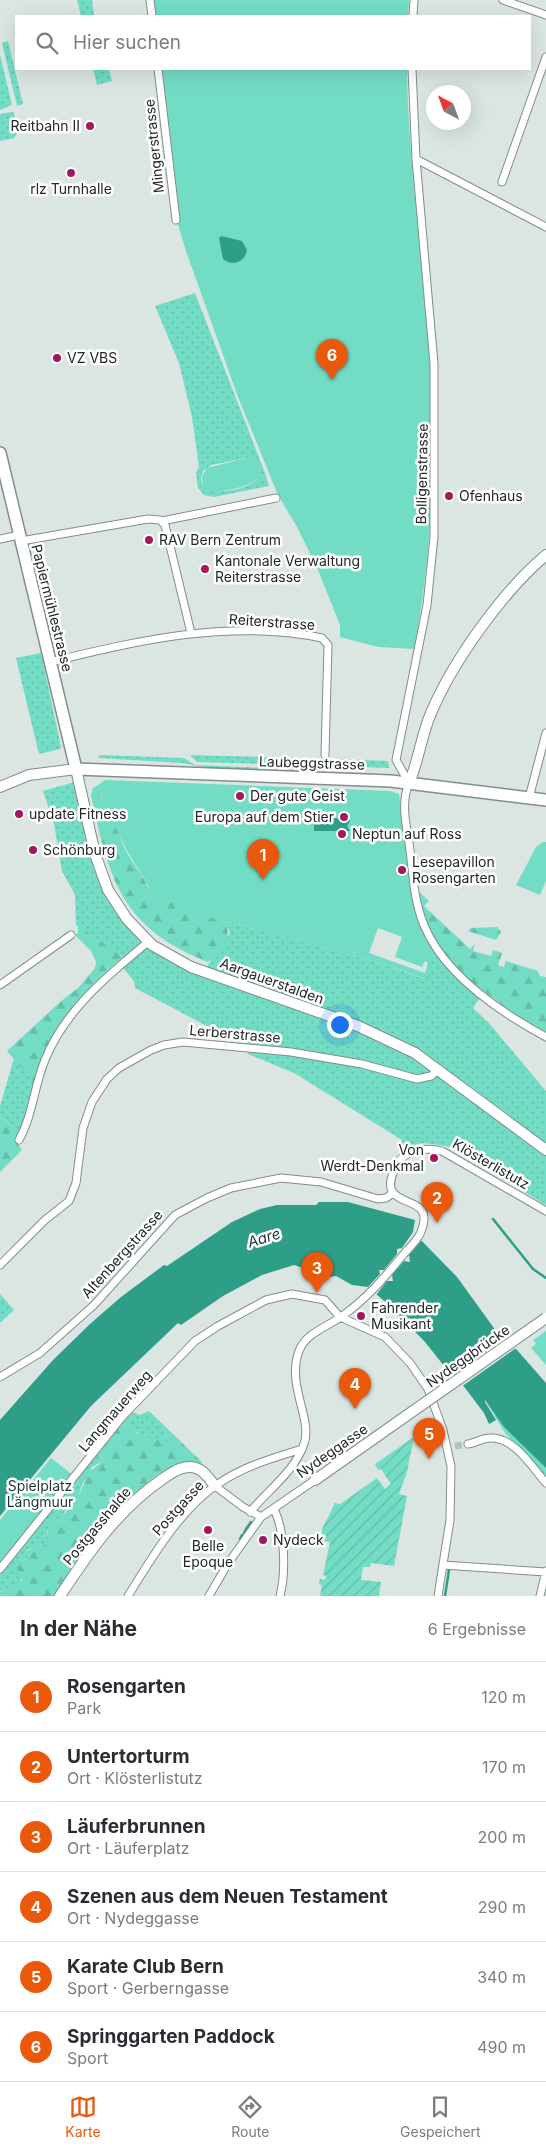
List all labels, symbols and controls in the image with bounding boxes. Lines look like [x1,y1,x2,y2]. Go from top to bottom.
search box [15,15,531,70]
icon: search [33,29,61,57]
text: Hier suchen [73,31,181,54]
north arrow [426,85,471,130]
street label: Mingerstrasse [140,98,167,194]
place label: Reitbahn II [10,117,80,134]
marker: Reitbahn II [84,120,96,132]
marker: rlz Turnhalle [65,167,77,179]
place label: rlz Turnhalle [30,180,112,197]
pin: 6 [316,339,348,380]
place label: VZ VBS [67,349,117,366]
marker: VZ VBS [51,352,63,364]
street label: Bolligenstrasse [412,423,431,525]
place label: Ofenhaus [459,487,523,504]
marker: Ofenhaus [443,490,455,502]
place label: RAV Bern Zentrum [159,531,281,548]
marker: RAV Bern Zentrum [143,534,155,546]
street label: Papiermühlestrasse [28,542,77,673]
place label: Kantonale Verwaltung Reiterstrasse [215,552,360,585]
marker: Kantonale Verwaltung Reiterstrasse [199,563,211,575]
street label: Reiterstrasse [228,610,316,633]
street label: Laubeggstrasse [259,752,365,773]
place label: Der gute Geist [250,787,345,804]
marker: Der gute Geist [234,790,246,802]
place label: update Fitness [29,805,126,822]
marker: update Fitness [13,808,25,820]
place label: Europa auf dem Stier [195,808,334,825]
marker: Europa auf dem Stier [338,811,350,823]
place label: Neptun auf Ross [352,825,462,842]
marker: Neptun auf Ross [336,828,348,840]
pin: 1 [247,839,279,880]
place label: Schönburg [43,841,115,858]
marker: Schönburg [27,844,39,856]
place label: Lesepavillon Rosengarten [412,853,496,886]
marker: Lesepavillon Rosengarten [396,864,408,876]
street label: Aargauerstalden [218,954,326,1007]
your location [327,1012,353,1038]
street label: Lerberstrasse [189,1021,281,1046]
street label: Klösterlistutz [450,1135,533,1192]
place label: Von Werdt-Denkmal [320,1141,424,1174]
marker: Von Werdt-Denkmal [428,1152,440,1164]
pin: 2 [421,1182,453,1223]
street label: Altenbergstrasse [78,1206,166,1301]
water label: Aare [244,1224,283,1252]
pin: 3 [301,1252,333,1293]
place label: Fahrender Musikant [371,1299,439,1332]
marker: Fahrender Musikant [355,1310,367,1322]
street label: Nydeggbrücke [423,1321,513,1391]
street label: Langmauerweg [75,1366,155,1455]
pin: 4 [339,1368,371,1409]
pin: 5 [413,1418,445,1459]
street label: Nydeggasse [293,1420,371,1481]
park label: Spielplatz Längmuur [7,1477,73,1510]
street label: Postgasse [148,1477,207,1539]
street label: Postgasshalde [59,1483,134,1568]
marker: Belle Epoque [202,1524,214,1536]
place label: Nydeck [273,1531,324,1548]
marker: Nydeck [257,1534,269,1546]
place label: Belle Epoque [183,1537,233,1570]
text: In der Nähe [20,1616,137,1641]
text: 6 Ergebnisse [428,1619,526,1639]
text: Rosengarten [67,1675,186,1698]
text: 1 [33,1687,39,1707]
text: 120 m [481,1687,526,1707]
text: Park [67,1698,101,1718]
text: Untertorturm [67,1745,189,1768]
text: 2 [31,1757,41,1777]
text: 170 m [482,1757,526,1777]
text: Ort · Klösterlistutz [67,1768,203,1788]
text: Läuferbrunnen [67,1815,205,1838]
text: 3 [31,1827,41,1847]
text: 200 m [478,1827,526,1847]
text: Ort · Läuferplatz [67,1838,190,1858]
text: Szenen aus dem Neuen Testament [67,1885,388,1908]
text: 4 [31,1897,41,1917]
text: 290 m [478,1897,526,1917]
text: Ort · Nydeggasse [67,1908,199,1928]
text: Karate Club Bern [67,1955,224,1978]
text: 5 [31,1967,41,1987]
text: 340 m [477,1967,526,1987]
text: Sport · Gerberngasse [67,1978,229,1998]
text: Springgarten Paddock [67,2025,275,2048]
text: 6 [31,2037,41,2057]
text: 490 m [477,2037,526,2057]
text: Sport [67,2048,108,2068]
tab: Karte [65,2093,101,2140]
tab: Route [231,2093,269,2140]
tab: Gespeichert [400,2093,481,2140]

